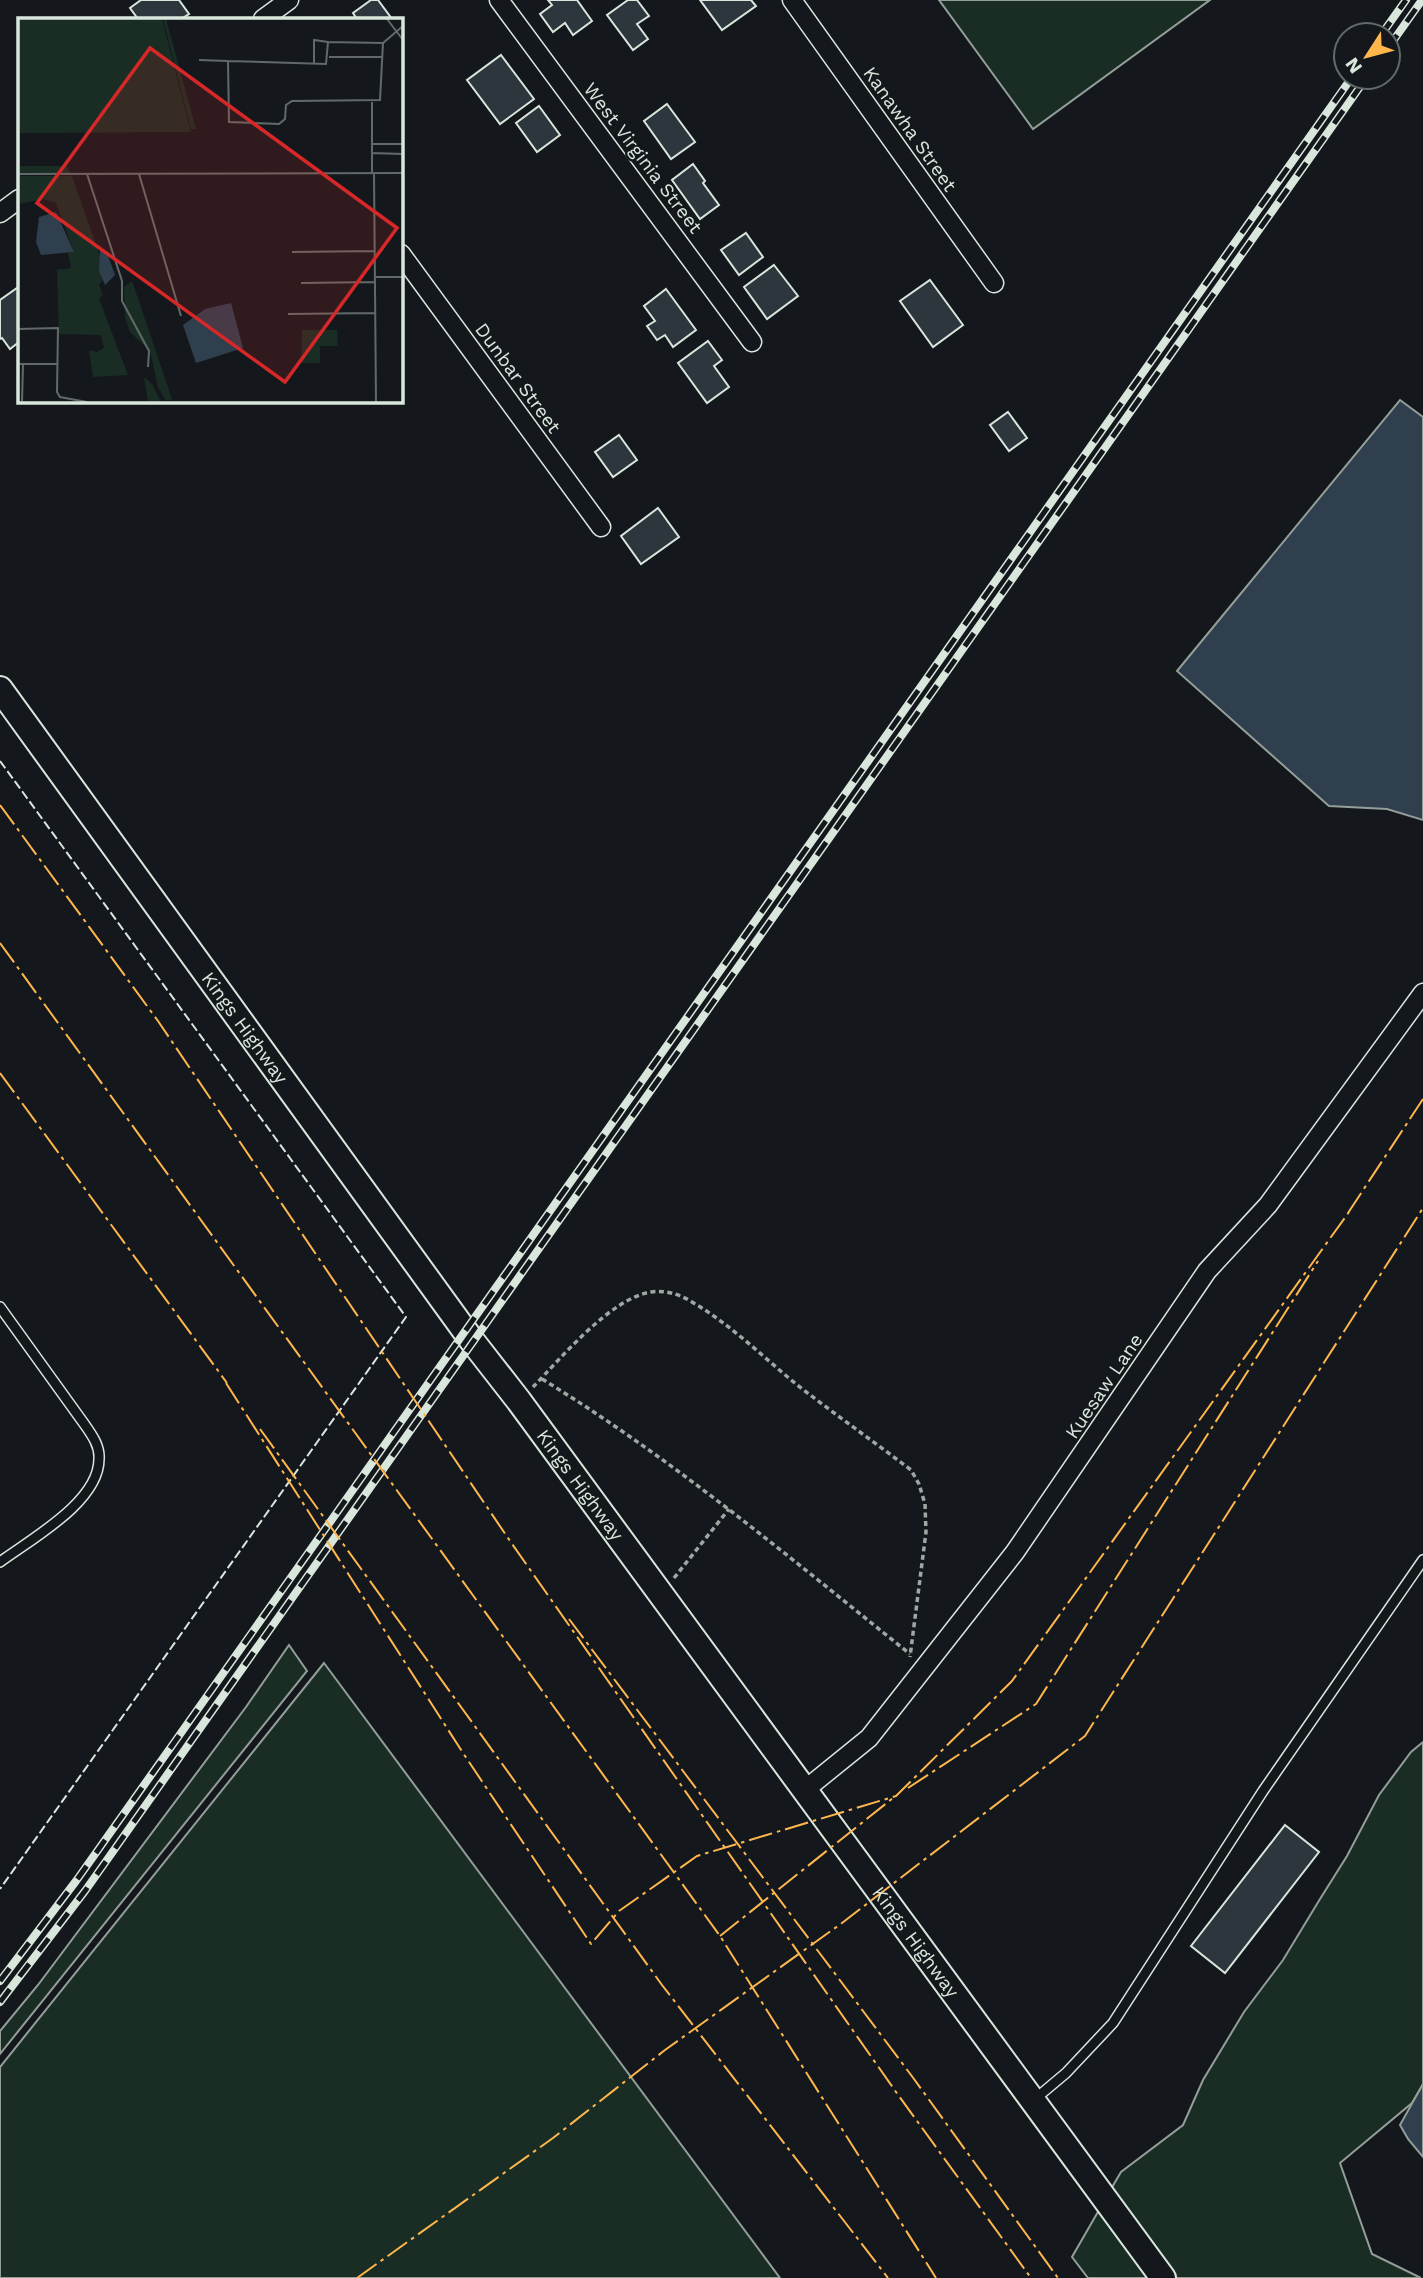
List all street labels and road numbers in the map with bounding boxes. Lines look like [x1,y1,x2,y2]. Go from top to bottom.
street label: Kanawha Street [858,62,962,196]
street label: West Virginia Street [579,78,707,238]
street label: Dunbar Street [470,318,566,438]
street label: Kings Highway [197,967,293,1088]
street label: Kuesaw Lane [1060,1329,1148,1443]
street label: Kings Highway [532,1425,629,1545]
street label: Kings Highway [868,1882,965,2002]

